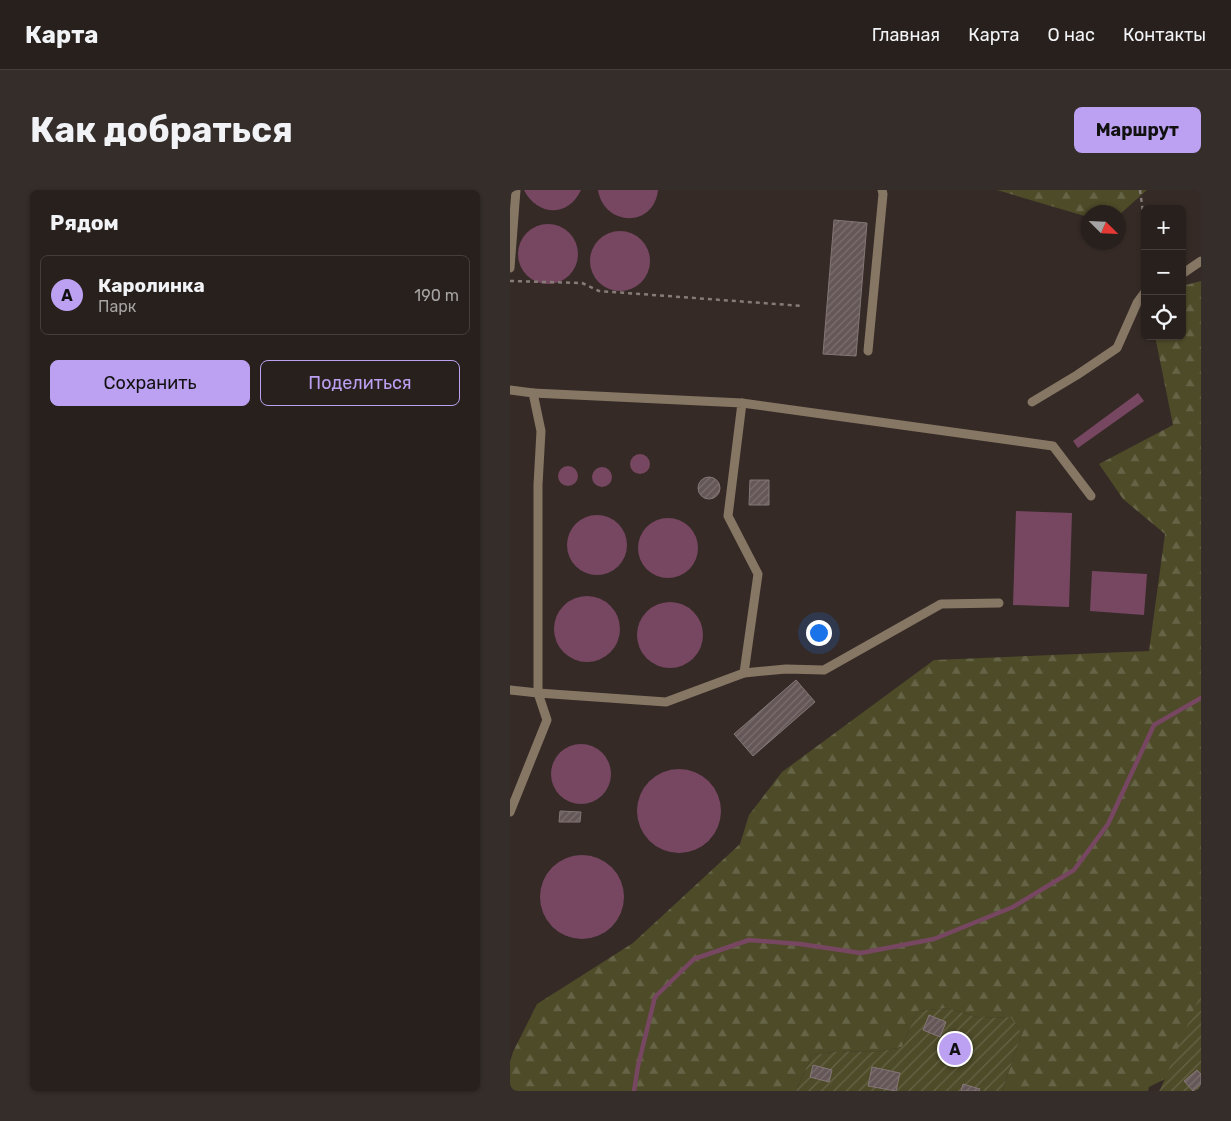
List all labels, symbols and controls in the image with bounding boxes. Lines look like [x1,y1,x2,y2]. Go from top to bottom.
text: Карта [25,21,98,49]
text: Главная [872,24,940,46]
text: Карта [968,24,1020,46]
text: О нас [1048,24,1095,46]
text: Контакты [1123,24,1206,46]
button: Маршрут [1074,107,1201,153]
text: Как добраться [30,109,293,151]
north arrow [1081,205,1126,250]
map controls [1141,205,1186,340]
button: + [1141,205,1186,250]
text: Рядом [50,210,119,235]
button: − [1141,250,1186,295]
text: Каролинка [98,274,205,297]
text: A [61,286,73,305]
text: 190 m [414,286,459,305]
button: locate [1141,295,1186,340]
text: Парк [98,297,136,316]
button: Сохранить [50,360,250,406]
button: Поделиться [260,360,460,406]
your location [806,620,832,646]
pin: A [939,1030,971,1068]

